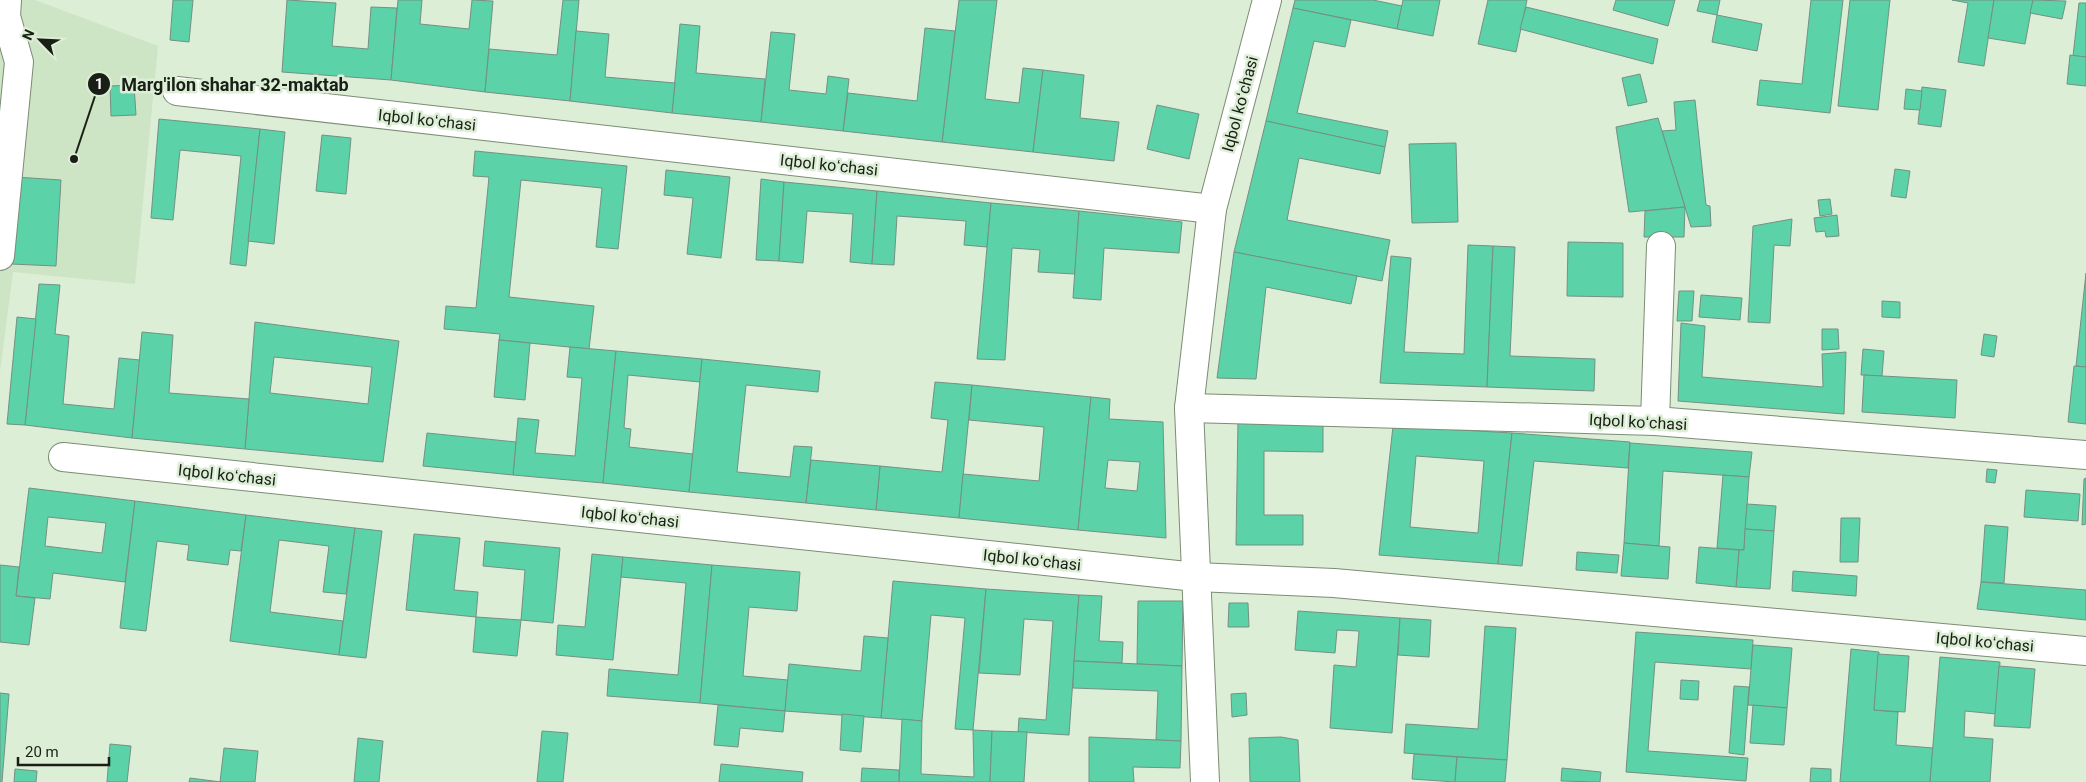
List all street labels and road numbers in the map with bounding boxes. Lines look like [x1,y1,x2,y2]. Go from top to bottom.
street label: Iqbol koʻchasi [1218,54,1262,154]
street label: Iqbol koʻchasi [377,105,477,135]
street label: Iqbol koʻchasi [779,150,879,180]
street label: Iqbol koʻchasi [1588,410,1688,434]
street label: Iqbol koʻchasi [177,460,277,490]
street label: Iqbol koʻchasi [580,502,680,532]
street label: Iqbol koʻchasi [982,545,1082,575]
street label: Iqbol koʻchasi [1935,628,2035,656]

